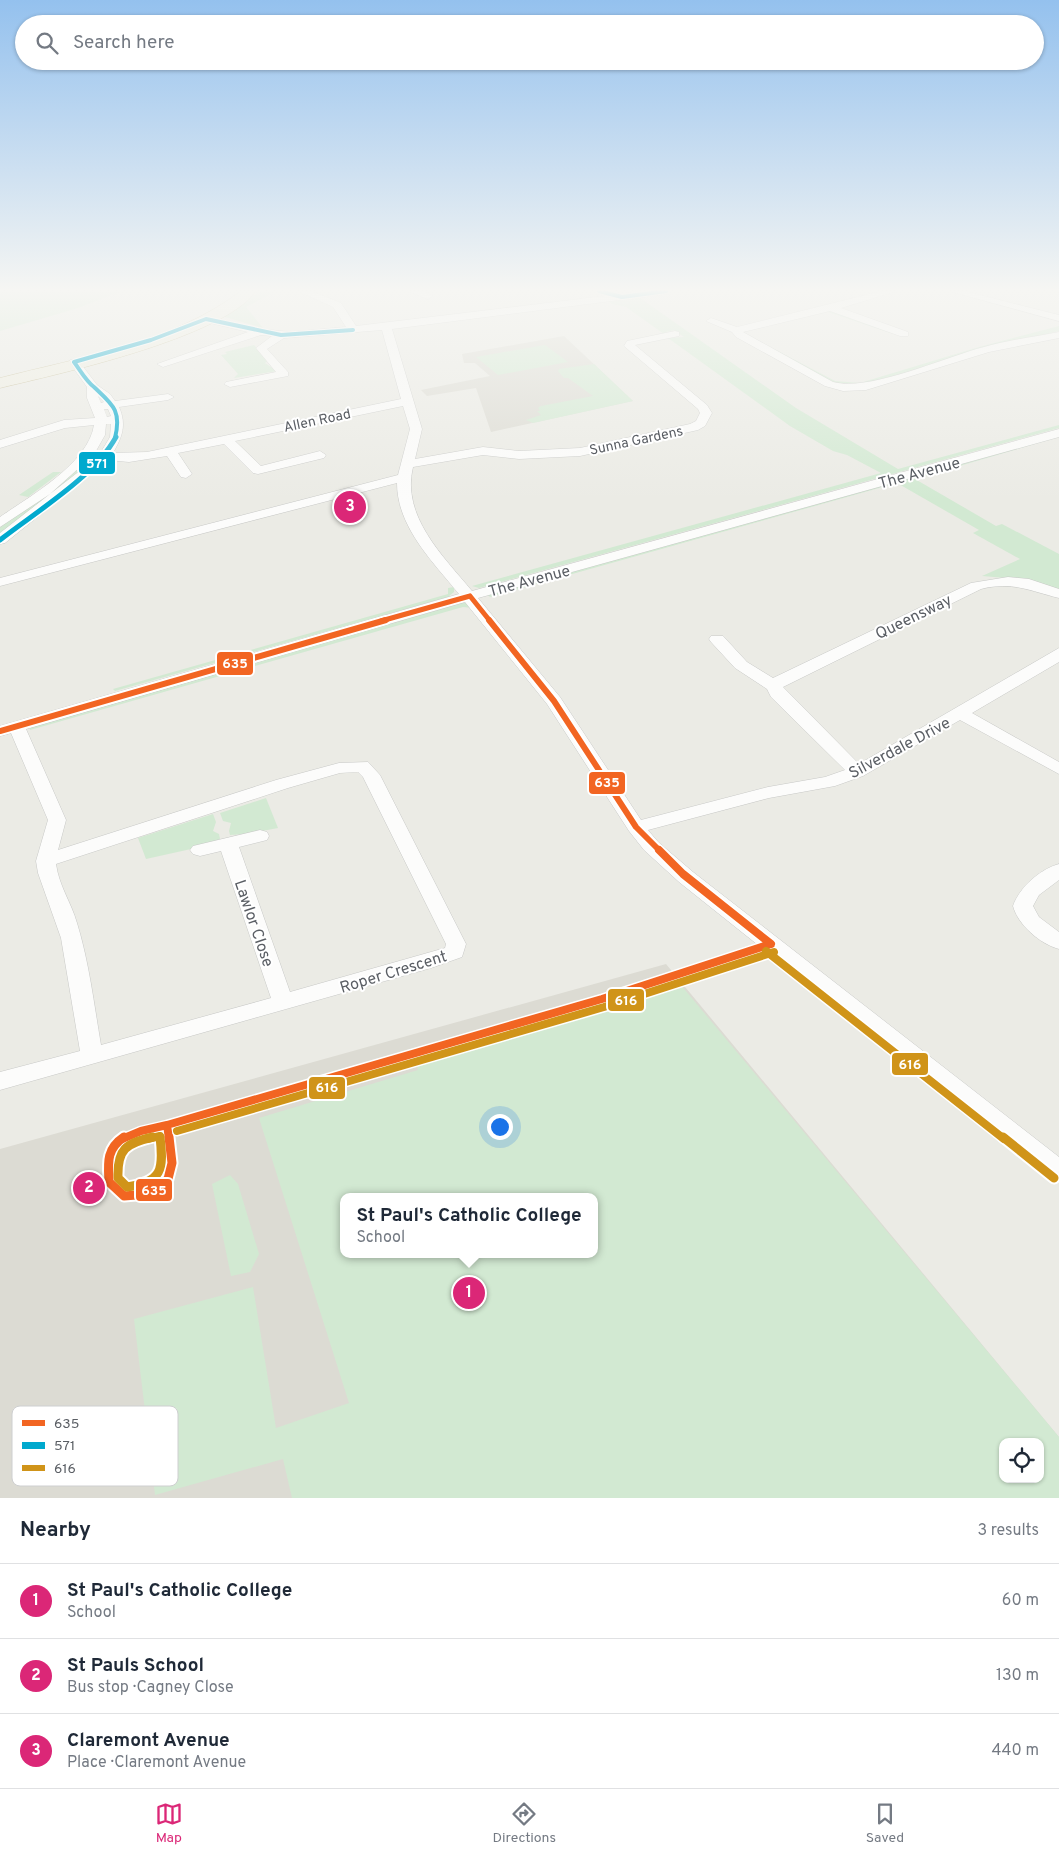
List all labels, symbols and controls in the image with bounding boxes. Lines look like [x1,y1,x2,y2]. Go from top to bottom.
search box [15,15,1044,70]
icon: search [33,29,61,57]
text: Search here [73,31,175,55]
street label: Allen Road [282,406,352,437]
street label: Sunna Gardens [588,423,685,460]
line badge: 571 [78,451,116,475]
street label: The Avenue [876,453,963,494]
text: 571 [86,456,108,473]
pin: 3 [334,488,366,526]
street label: The Avenue [486,561,573,602]
street label: Queensway [872,591,955,645]
line badge: 635 [216,651,254,676]
text: 635 [222,656,248,673]
street label: Silverdale Drive [846,714,954,784]
line badge: 635 [588,771,626,795]
text: 635 [594,775,620,792]
street label: Lawlor Close [229,877,277,970]
street label: Roper Crescent [338,947,450,999]
line badge: 616 [607,988,645,1012]
text: 616 [615,993,637,1010]
line badge: 616 [891,1052,929,1076]
text: 616 [899,1057,921,1074]
line badge: 616 [308,1076,346,1100]
text: 616 [316,1080,338,1097]
your location [487,1114,513,1140]
pin: 2 [73,1169,105,1207]
line badge: 635 [135,1178,173,1202]
text: 635 [141,1183,167,1200]
popup [340,1193,598,1258]
text: St Paul's Catholic College [356,1204,582,1228]
text: School [356,1228,405,1248]
pin: 1 [453,1274,485,1312]
legend [12,1406,178,1486]
text: 635 [54,1416,79,1433]
text: 571 [54,1438,75,1455]
map controls [999,1438,1044,1483]
button: locate [999,1438,1044,1483]
text: 616 [54,1461,76,1478]
text: Nearby [20,1517,91,1544]
text: 3 results [977,1521,1039,1541]
text: St Paul's Catholic College [67,1579,292,1603]
text: 1 [33,1591,39,1611]
text: 60 m [1002,1591,1039,1611]
text: School [67,1603,116,1623]
text: St Pauls School [67,1654,204,1678]
text: 2 [31,1666,41,1686]
text: 130 m [996,1666,1039,1686]
text: Bus stop · Cagney Close [67,1678,234,1698]
text: Claremont Avenue [67,1729,230,1753]
text: 3 [31,1741,41,1761]
text: 440 m [992,1741,1039,1761]
text: Place · Claremont Avenue [67,1753,246,1773]
tab: Map [155,1800,183,1847]
tab: Directions [492,1800,556,1847]
tab: Saved [866,1800,904,1847]

